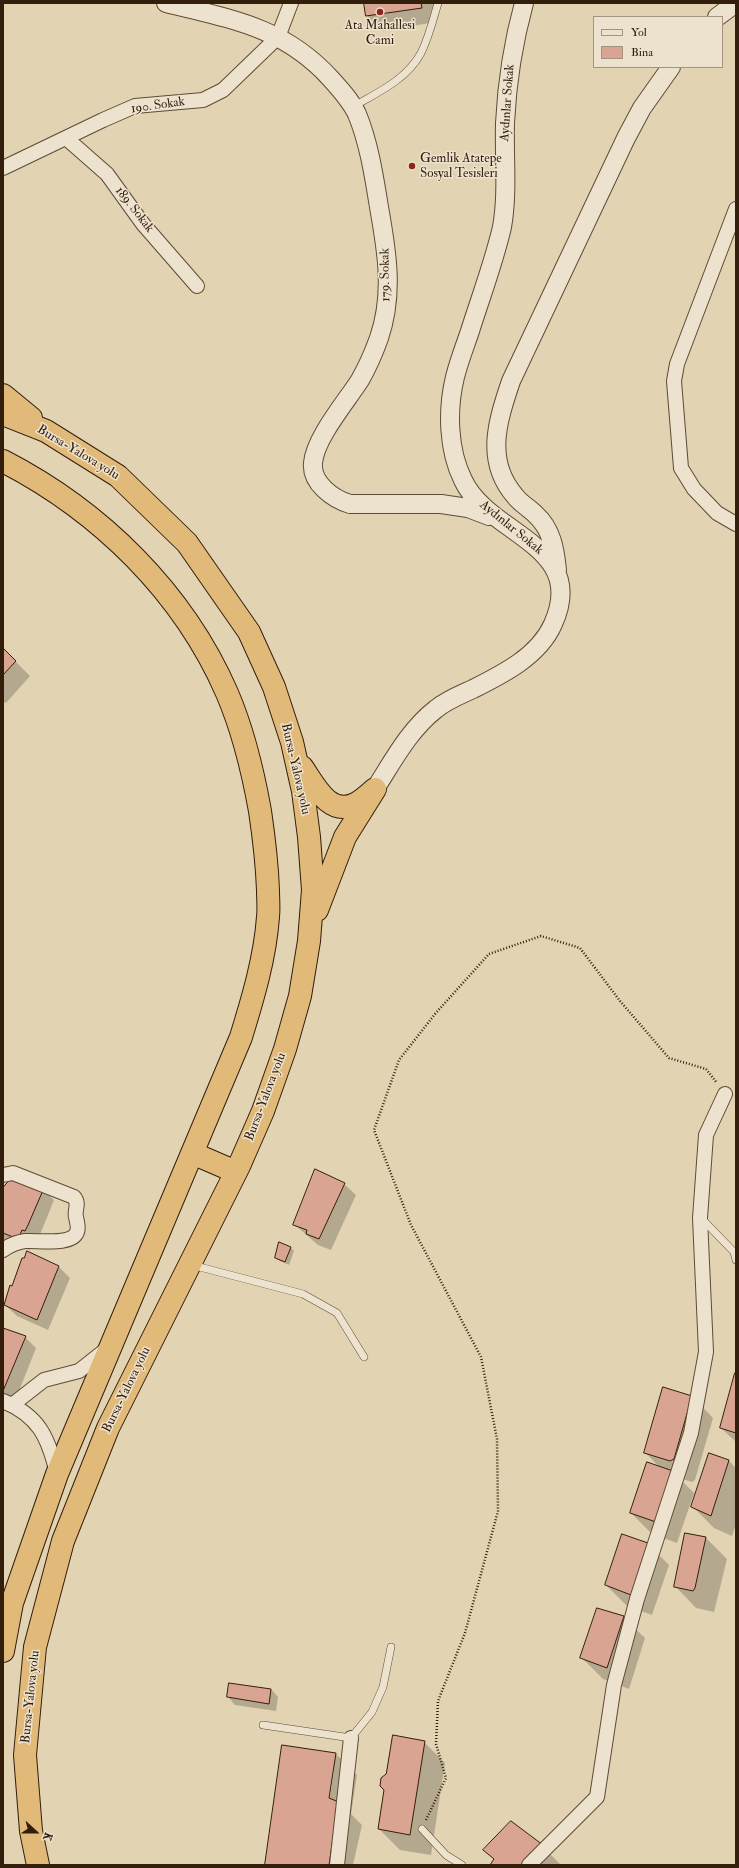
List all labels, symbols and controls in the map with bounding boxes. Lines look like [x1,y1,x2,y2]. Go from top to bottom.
marker: Ata Mahallesi Cami [375,7,385,17]
legend [593,16,723,68]
place label: Ata Mahallesi Cami [345,18,415,49]
text: Yol [631,25,647,40]
text: Bina [631,45,653,60]
street label: Aydınlar Sokak [498,64,518,142]
street label: 190. Sokak [130,94,186,118]
place label: Gemlik Atatepe Sosyal Tesisleri [420,151,502,182]
marker: Gemlik Atatepe Sosyal Tesisleri [407,161,417,171]
street label: 189. Sokak [111,184,157,236]
street label: 179. Sokak [378,248,394,302]
street label: Bursa-Yalova yolu [34,422,122,484]
street label: Aydınlar Sokak [476,498,546,558]
street label: Bursa-Yalova yolu [277,722,313,816]
street label: Bursa-Yalova yolu [242,1051,290,1143]
street label: Bursa-Yalova yolu [100,1345,154,1435]
street label: Bursa-Yalova yolu [18,1650,44,1744]
north arrow [16,1812,56,1852]
text: K [40,1831,55,1842]

